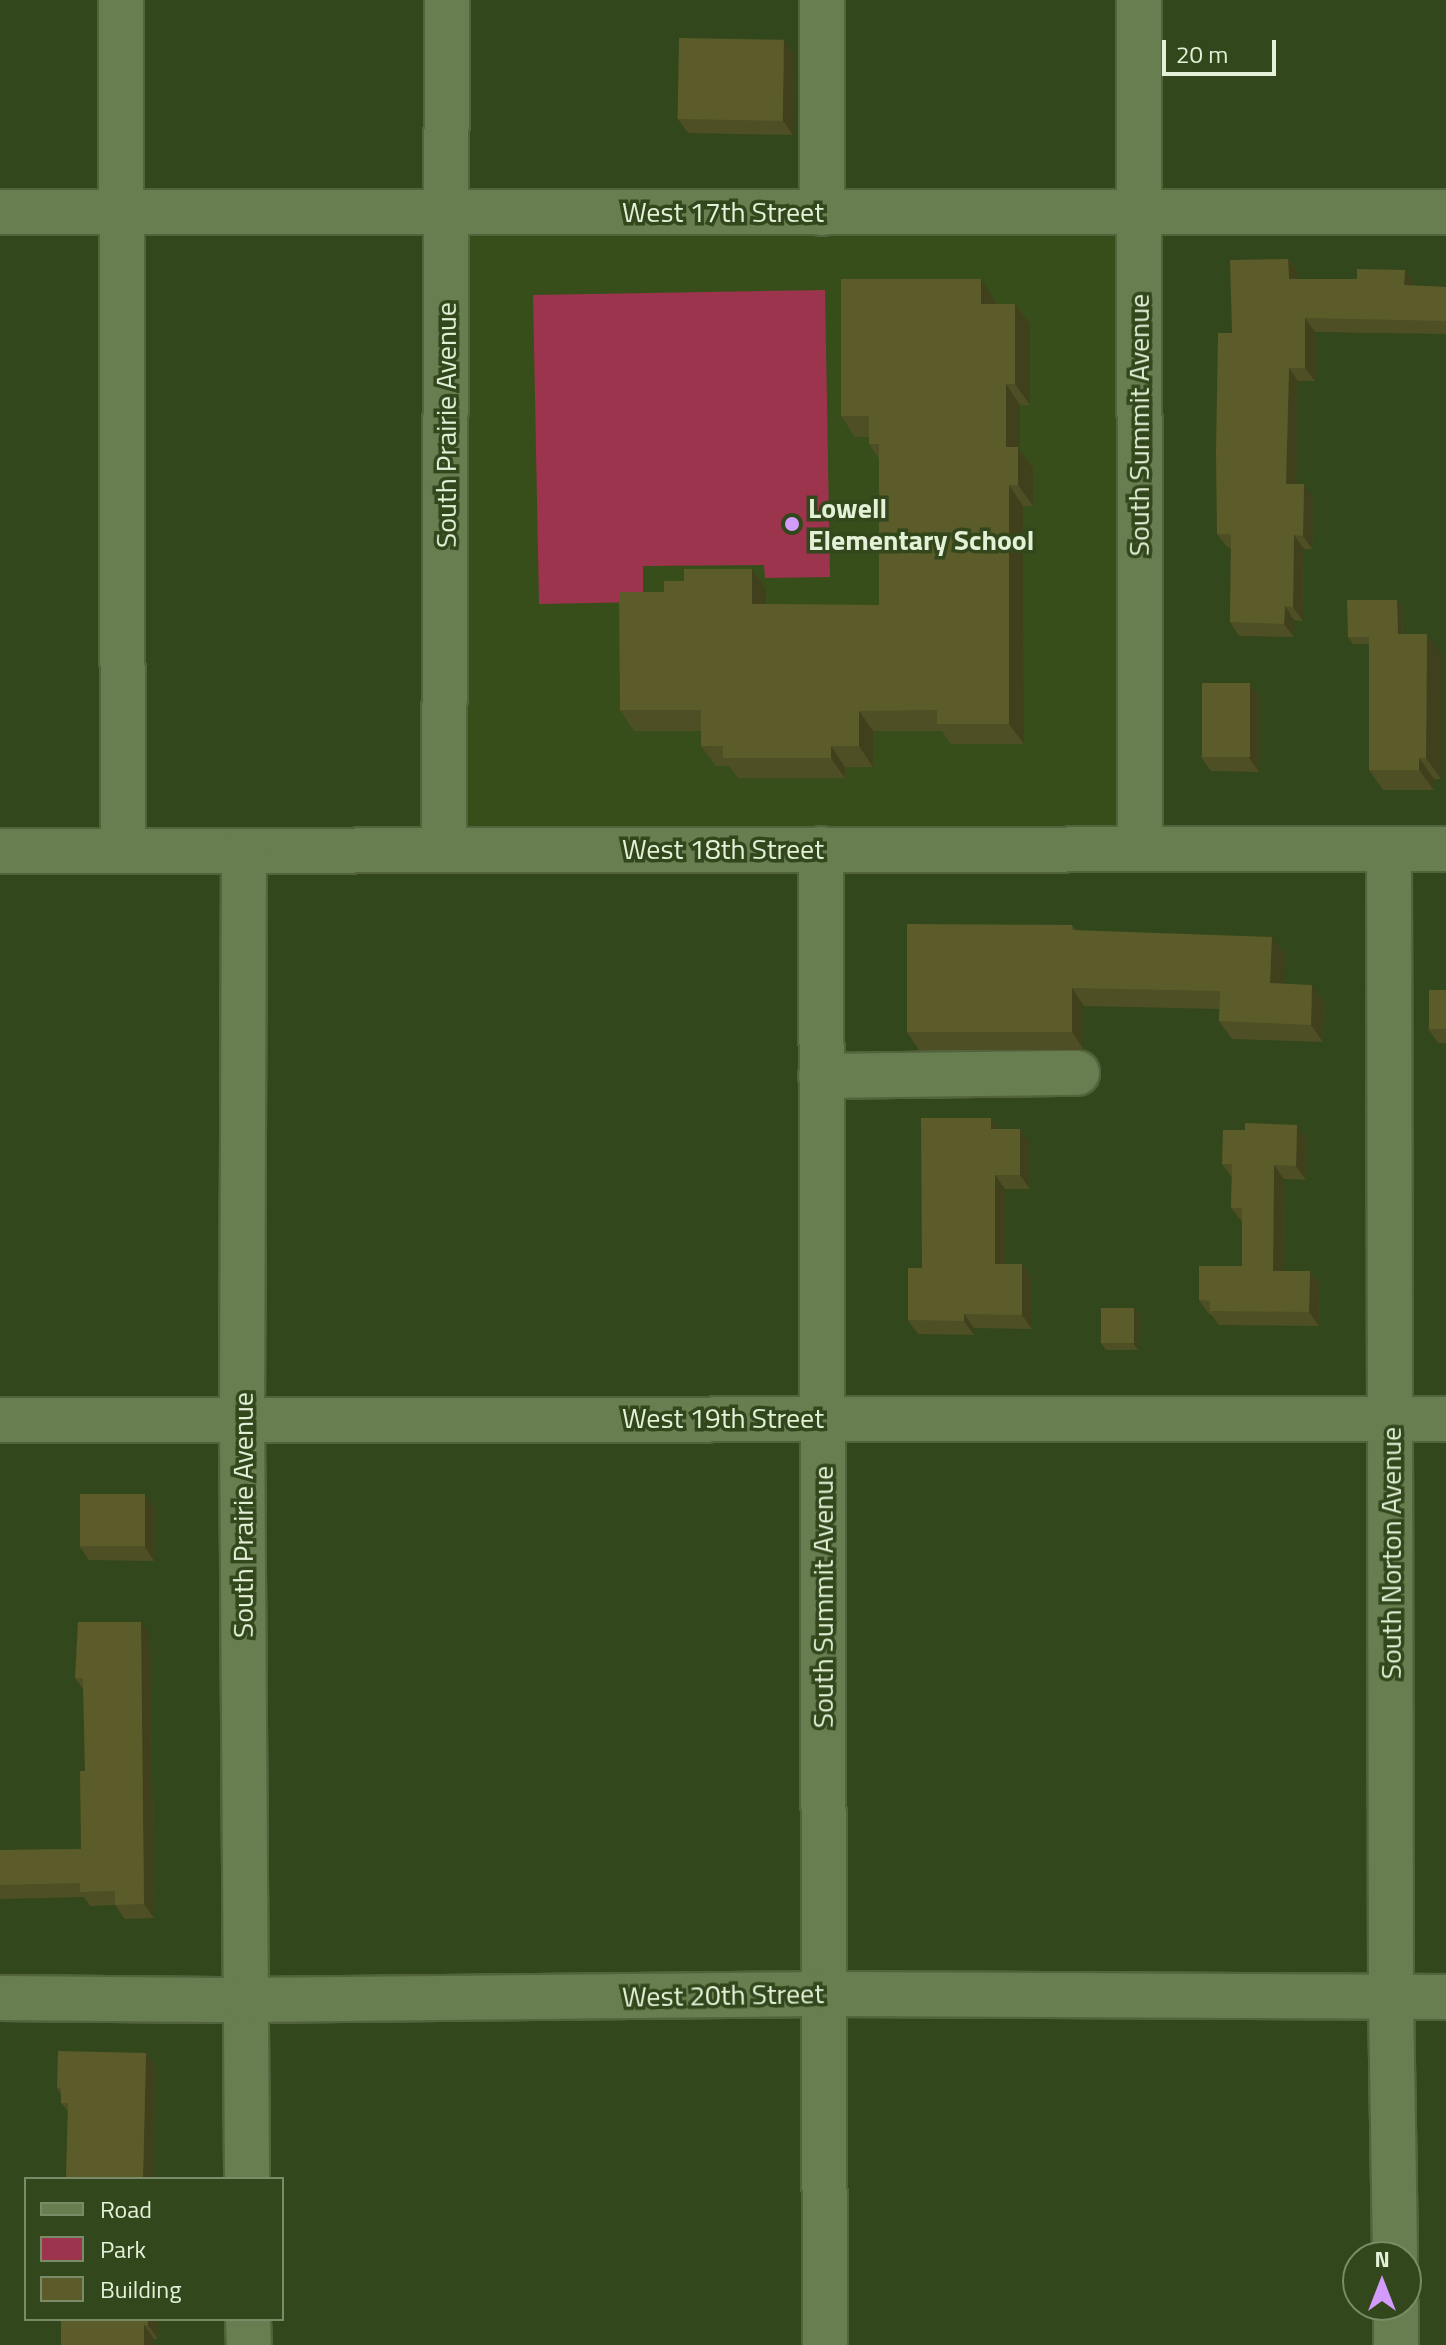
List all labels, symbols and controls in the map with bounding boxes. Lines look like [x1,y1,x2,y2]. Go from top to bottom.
scale bar [1166,24,1280,74]
text: 20 m [1176,36,1228,72]
street label: West 17th Street [622,195,824,229]
street label: South Summit Avenue [1122,294,1156,556]
street label: South Prairie Avenue [429,302,463,548]
place label: Lowell Elementary School [808,491,1034,557]
marker: Lowell Elementary School [783,515,801,533]
street label: West 18th Street [622,832,824,866]
street label: South Prairie Avenue [226,1392,260,1638]
street label: West 19th Street [622,1401,824,1435]
street label: South Norton Avenue [1374,1427,1408,1679]
street label: South Summit Avenue [806,1466,840,1728]
street label: West 20th Street [622,1976,824,2014]
legend [24,2177,284,2321]
text: Road [100,2191,152,2227]
text: Park [100,2231,146,2267]
north arrow [1342,2241,1422,2321]
text: N [1374,2242,1390,2276]
text: Building [100,2271,182,2307]

